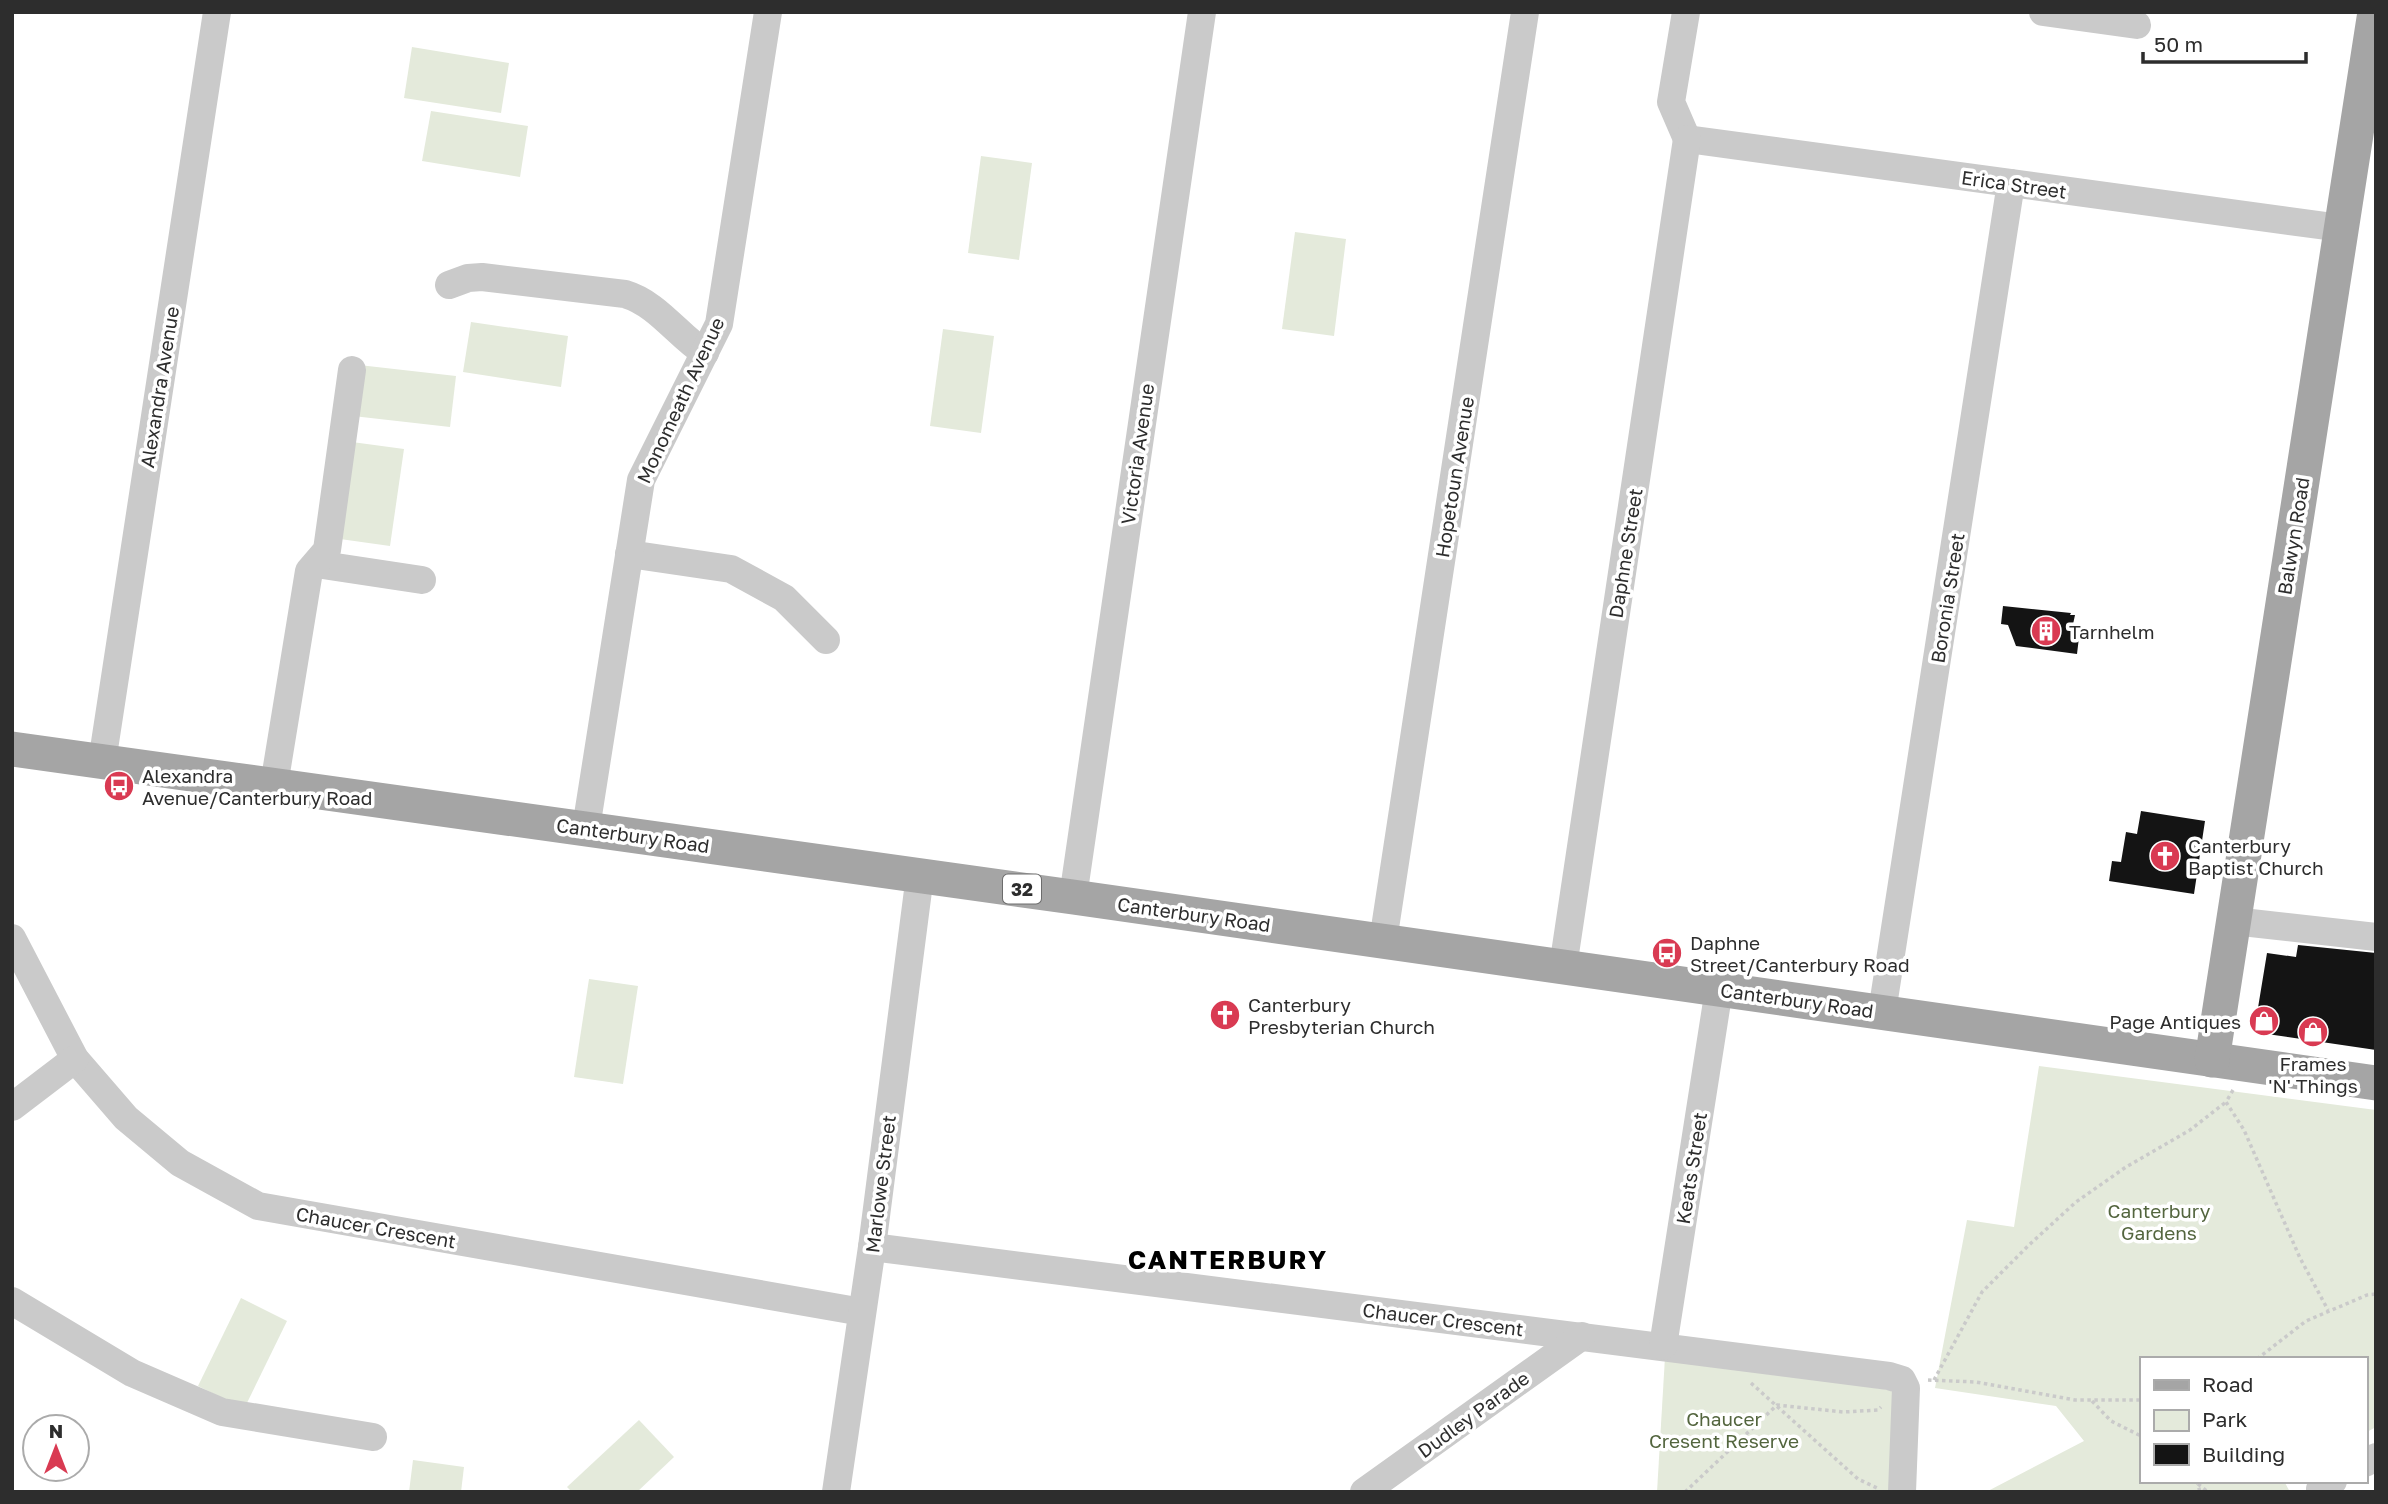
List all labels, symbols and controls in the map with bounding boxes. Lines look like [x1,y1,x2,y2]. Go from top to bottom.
scale bar [2143,21,2306,65]
text: 50 m [2154,31,2203,57]
street label: Erica Street [1960,165,2068,203]
street label: Alexandra Avenue [135,305,183,469]
street label: Monomeath Avenue [631,313,729,487]
street label: Victoria Avenue [1116,382,1158,526]
street label: Hopetoun Avenue [1430,395,1478,559]
street label: Balwyn Road [2272,476,2314,596]
street label: Daphne Street [1603,486,1647,620]
street label: Boronia Street [1925,531,1969,665]
building icon: Tarnhelm [2029,614,2063,648]
place label: Tarnhelm [2069,620,2155,643]
place label: Alexandra Avenue/Canterbury Road [142,764,372,809]
bus stop icon: Alexandra Avenue/Canterbury Road [102,769,136,803]
street label: Canterbury Road [555,813,711,857]
place label: Canterbury Baptist Church [2188,834,2324,879]
church icon: Canterbury Baptist Church [2148,839,2182,873]
road number: 32 [1003,874,1041,904]
street label: Canterbury Road [1116,892,1272,936]
place label: Daphne Street/Canterbury Road [1690,931,1910,976]
bus stop icon: Daphne Street/Canterbury Road [1650,936,1684,970]
street label: Canterbury Road [1719,978,1875,1022]
place label: Canterbury Presbyterian Church [1248,993,1435,1038]
church icon: Canterbury Presbyterian Church [1208,998,1242,1032]
shop icon: Page Antiques [2247,1004,2281,1038]
place label: Page Antiques [2109,1010,2241,1033]
shop icon: Frames 'N' Things [2296,1015,2330,1049]
place label: Frames 'N' Things [2268,1052,2358,1097]
street label: Keats Street [1671,1110,1711,1226]
street label: Marlowe Street [860,1114,900,1254]
park label: Canterbury Gardens [2108,1199,2211,1244]
street label: Chaucer Crescent [294,1202,458,1252]
district label: CANTERBURY [1128,1244,1328,1275]
street label: Chaucer Crescent [1361,1298,1525,1340]
legend [2140,1357,2367,1483]
street label: Dudley Parade [1413,1366,1533,1462]
text: Road [2202,1371,2253,1397]
text: Park [2202,1406,2248,1432]
park label: Chaucer Cresent Reserve [1649,1407,1799,1452]
north arrow [21,1413,91,1483]
text: N [49,1419,63,1442]
text: Building [2202,1441,2285,1467]

